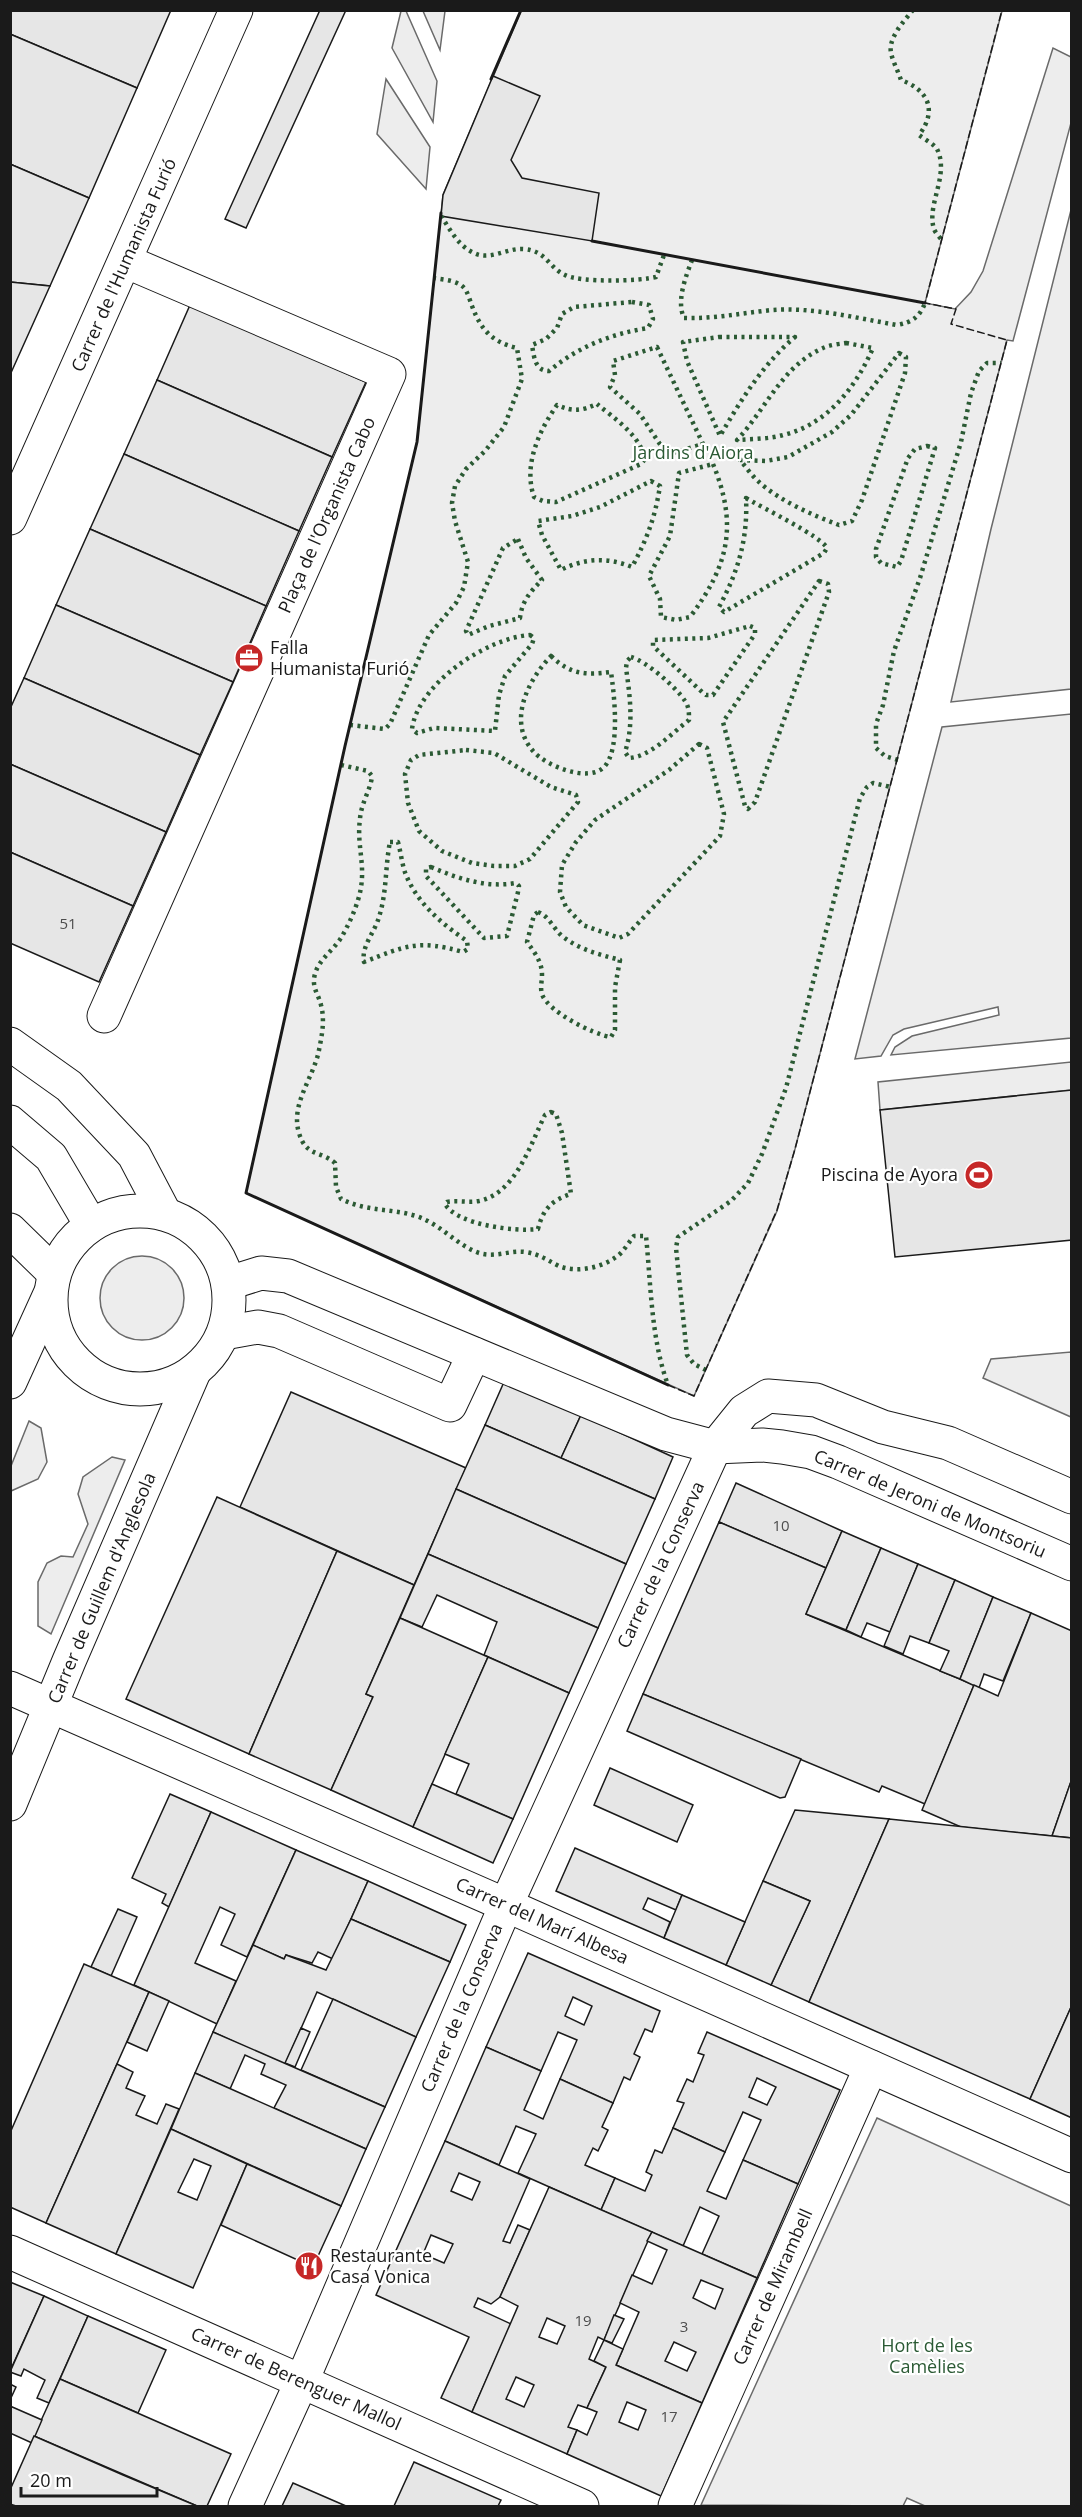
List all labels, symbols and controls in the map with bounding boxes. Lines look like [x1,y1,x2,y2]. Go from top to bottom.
street label: Carrer de l'Humanista Furió [65,154,181,375]
street label: Plaça de l'Organista Cabo [272,413,380,617]
park label: Jardins d'Aiora [630,440,754,464]
place label: Falla Humanista Furió [270,635,409,680]
office icon: Falla Humanista Furió [233,642,265,674]
house number: 51 [59,913,77,933]
sports icon: Piscina de Ayora [963,1159,995,1191]
place label: Piscina de Ayora [821,1162,958,1186]
street label: Carrer de Jeroni de Montsoriu [811,1443,1050,1563]
street label: Carrer de Guillem d'Anglesola [41,1468,161,1707]
street label: Carrer de la Conserva [611,1477,709,1652]
house number: 10 [772,1515,790,1535]
street label: Carrer del Marí Albesa [452,1871,633,1969]
street label: Carrer de la Conserva [415,1919,508,2096]
street label: Carrer de Mirambell [727,2205,817,2369]
place label: Restaurante Casa Vonica [330,2243,432,2288]
restaurant icon: Restaurante Casa Vonica [293,2250,325,2282]
house number: 19 [574,2310,592,2330]
house number: 3 [680,2316,688,2336]
street label: Carrer de Berenguer Mallol [187,2321,405,2435]
park label: Hort de les Camèlies [881,2333,973,2378]
house number: 17 [660,2406,678,2426]
scale bar [21,2460,158,2498]
text: 20 m [30,2468,72,2492]

